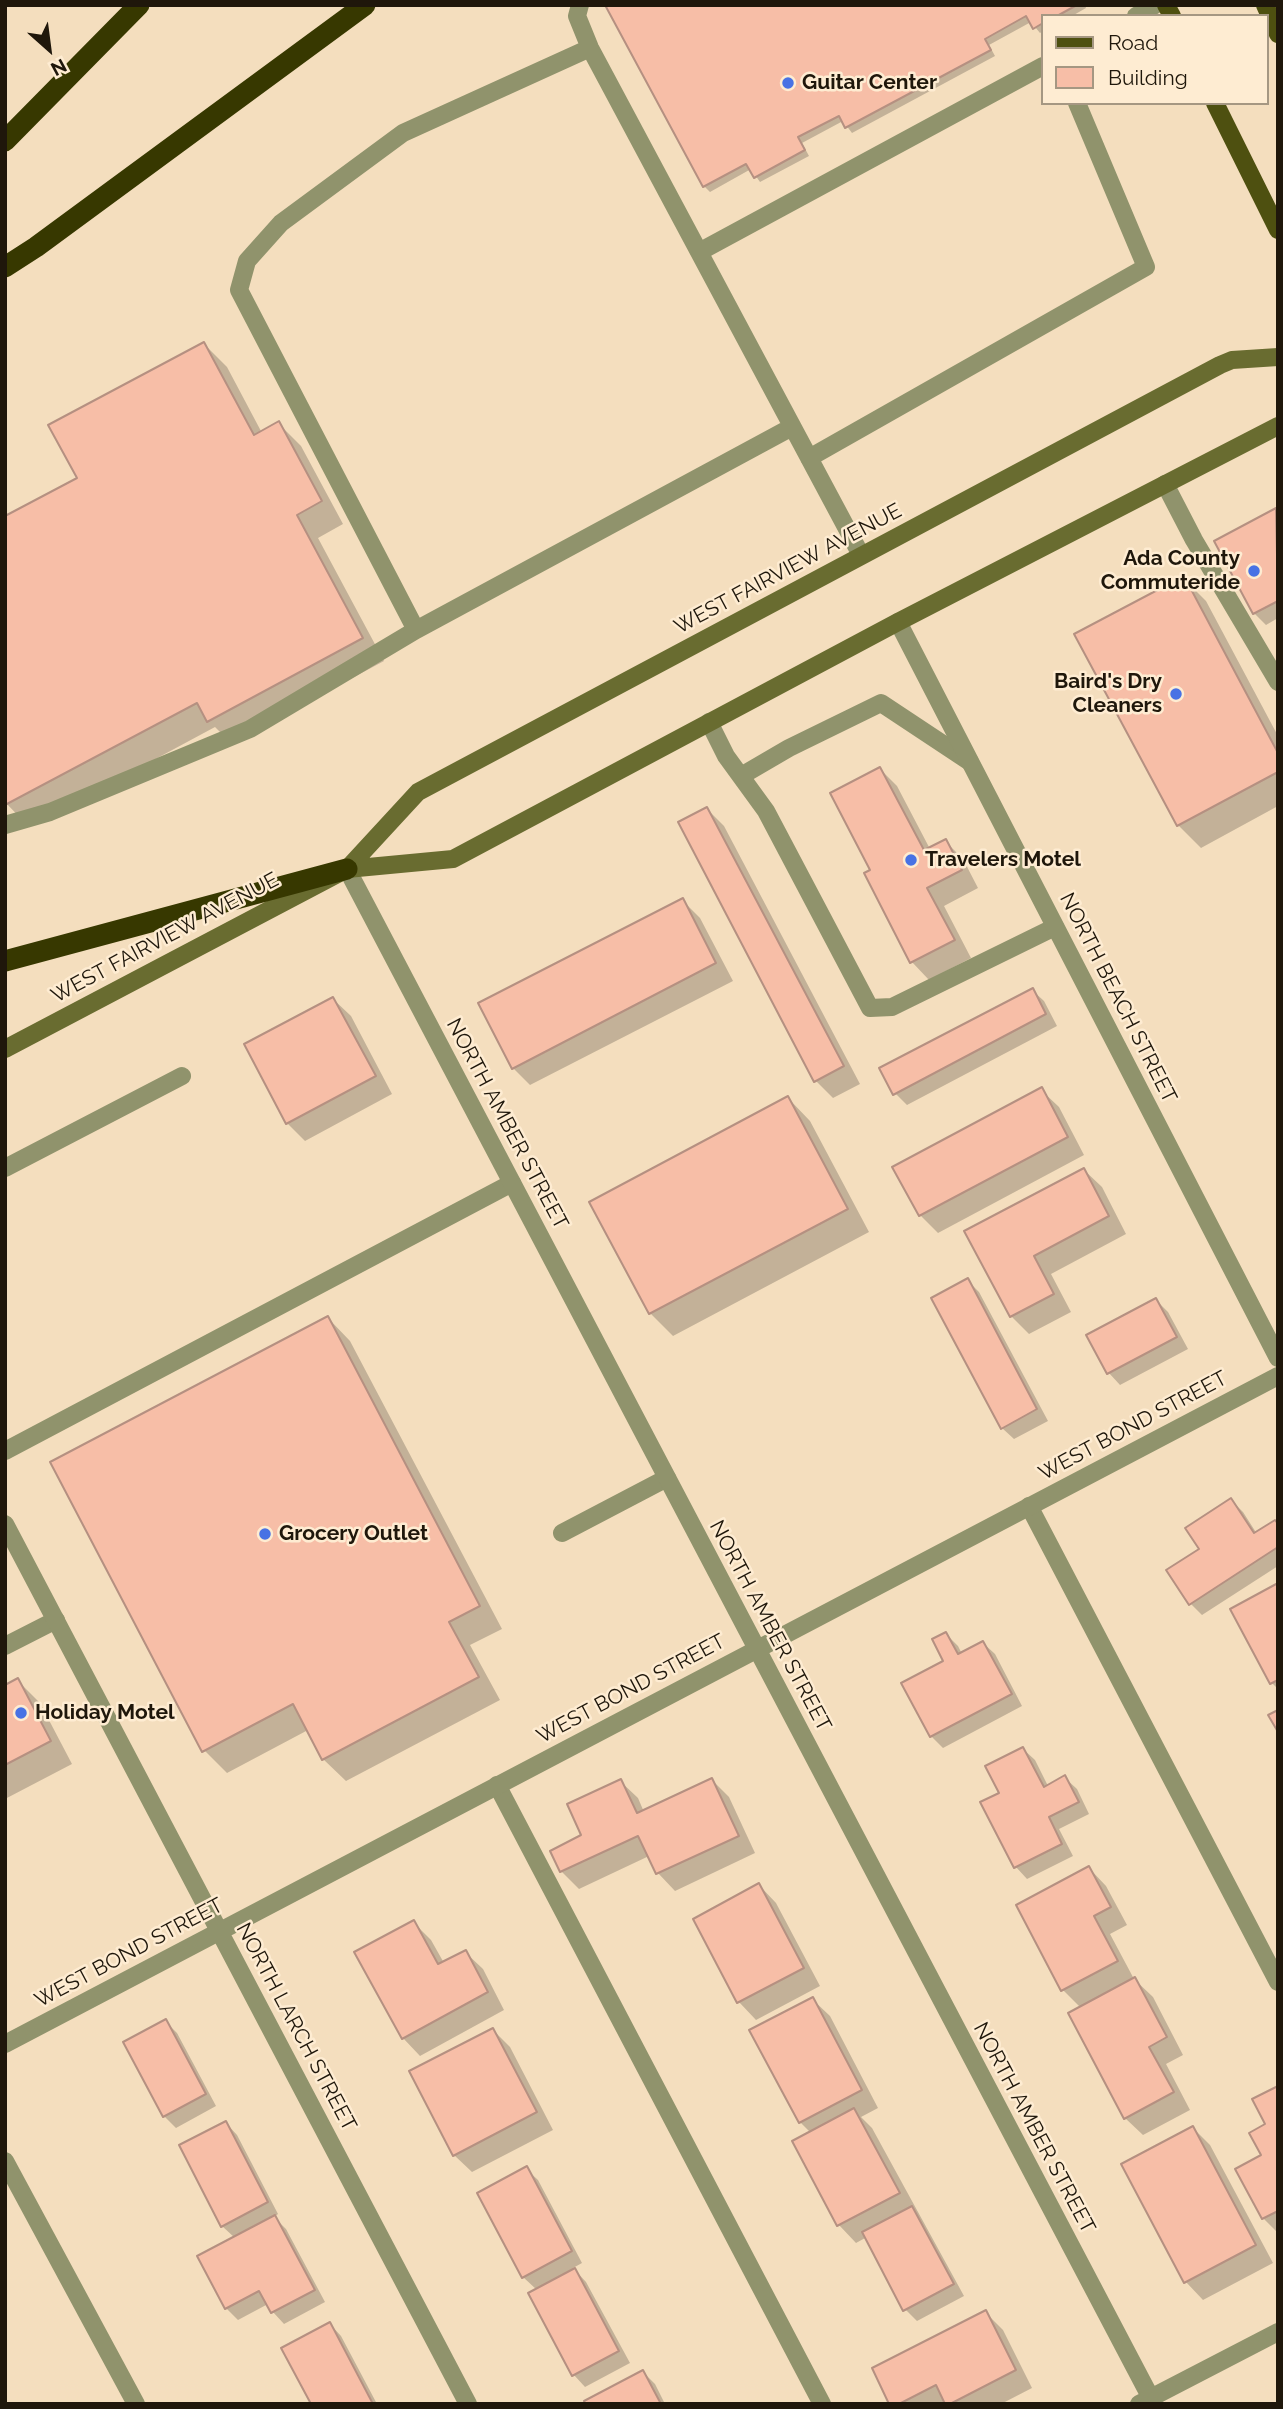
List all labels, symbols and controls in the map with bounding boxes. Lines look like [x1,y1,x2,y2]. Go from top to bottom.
north arrow [14,14,84,84]
legend [1042,14,1269,105]
text: Road [1108,30,1158,55]
text: N [47,54,70,81]
text: Building [1108,65,1188,90]
place label: Guitar Center [802,70,937,96]
marker: Guitar Center [780,75,796,91]
street label: WEST FAIRVIEW AVENUE [670,498,906,640]
place label: Ada County Commuteride [1101,546,1240,596]
marker: Ada County Commuteride [1246,563,1262,579]
place label: Baird's Dry Cleaners [1054,669,1162,719]
marker: Baird's Dry Cleaners [1168,686,1184,702]
place label: Travelers Motel [925,847,1081,873]
marker: Travelers Motel [903,852,919,868]
street label: WEST FAIRVIEW AVENUE [47,867,283,1009]
street label: NORTH BEACH STREET [1054,889,1182,1107]
street label: NORTH AMBER STREET [441,1014,573,1234]
street label: WEST BOND STREET [1035,1366,1231,1486]
street label: NORTH AMBER STREET [704,1516,836,1736]
place label: Grocery Outlet [279,1521,428,1547]
marker: Grocery Outlet [257,1526,273,1542]
street label: WEST BOND STREET [533,1629,729,1749]
place label: Holiday Motel [35,1700,175,1726]
marker: Holiday Motel [13,1705,29,1721]
street label: WEST BOND STREET [31,1893,227,2013]
street label: NORTH LARCH STREET [230,1919,362,2135]
street label: NORTH AMBER STREET [968,2018,1100,2238]

